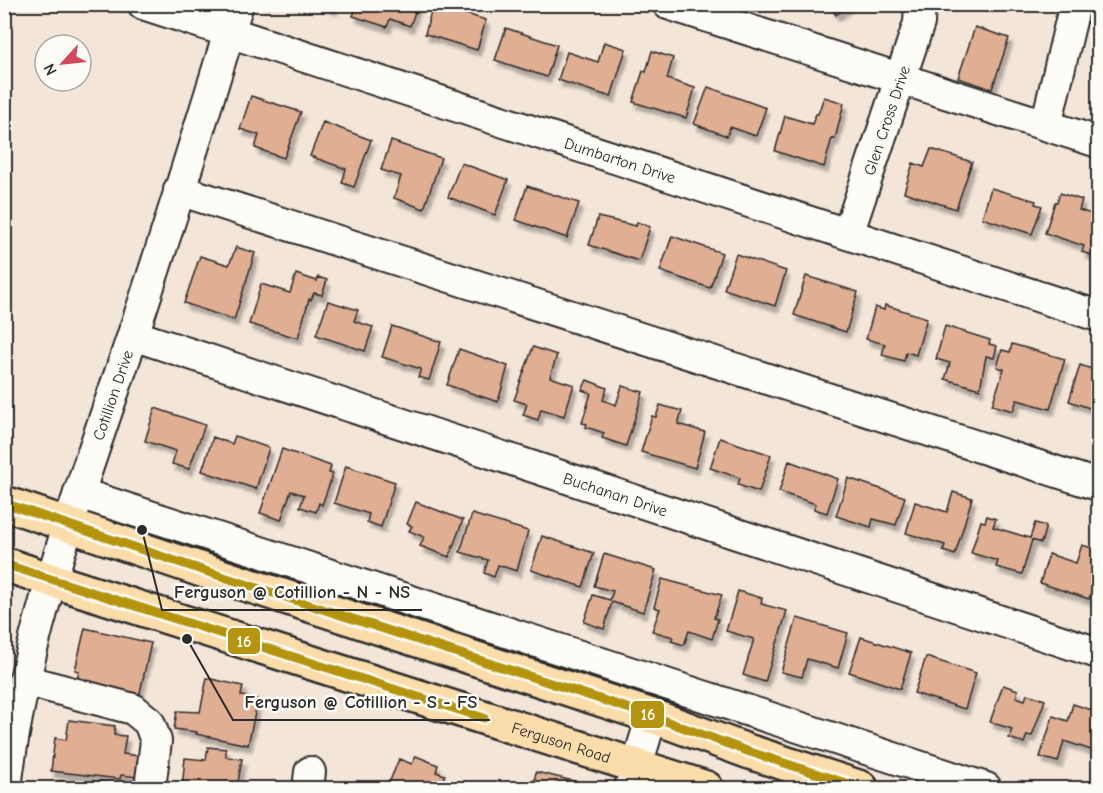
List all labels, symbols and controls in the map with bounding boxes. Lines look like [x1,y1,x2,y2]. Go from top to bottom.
north arrow [33,33,93,93]
text: N [40,61,61,78]
street label: Glen Cross Drive [860,63,914,178]
street label: Dumbarton Drive [562,134,678,187]
street label: Cotillion Drive [90,348,137,443]
street label: Buchanan Drive [561,469,670,520]
callout: Ferguson @ Cotillion - N - NS [162,574,422,610]
text: Ferguson @ Cotillion - N - NS [174,582,410,603]
line badge: 16 [227,627,261,655]
text: 16 [237,633,251,651]
callout: Ferguson @ Cotillion - S - FS [233,684,490,720]
text: Ferguson @ Cotillion - S - FS [245,692,478,713]
line badge: 16 [630,700,665,729]
text: 16 [641,706,655,724]
street label: Ferguson Road [509,719,613,767]

